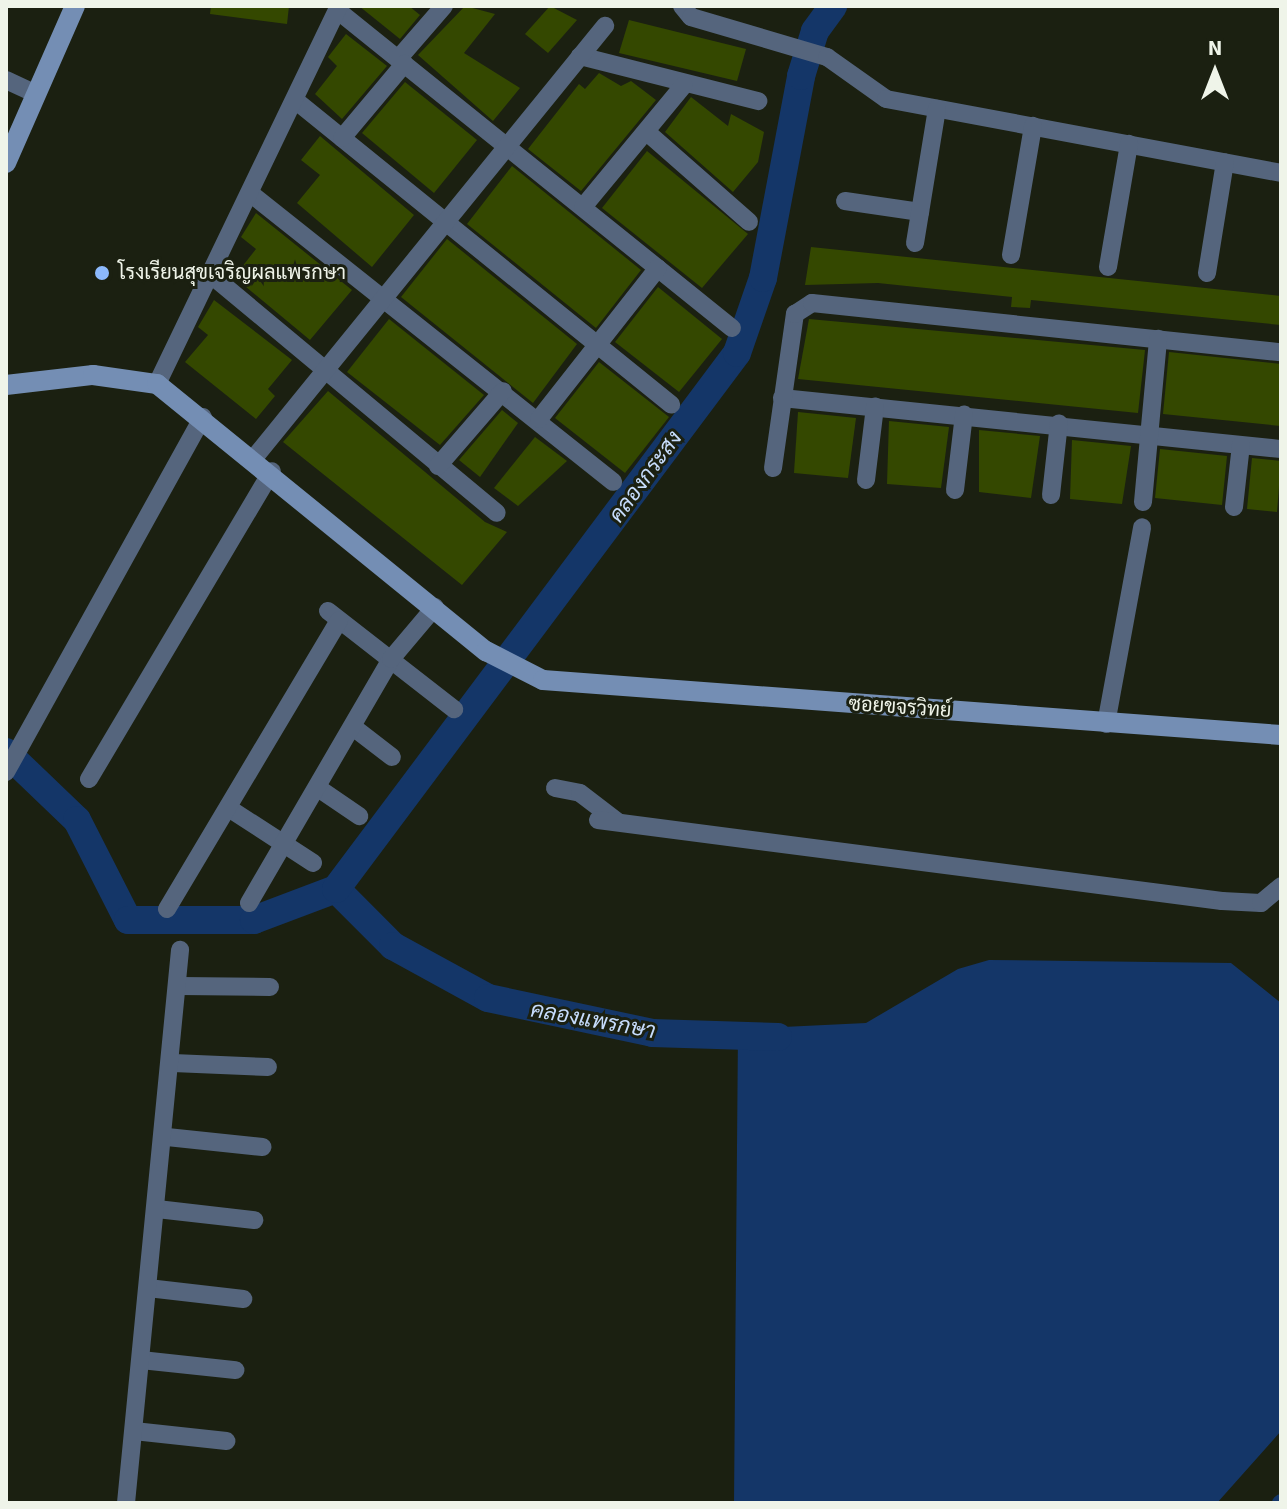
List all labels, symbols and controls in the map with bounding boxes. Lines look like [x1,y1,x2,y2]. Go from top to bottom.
north arrow [1175,32,1255,112]
text: N [1208,32,1222,64]
place label: โรงเรียนสุขเจริญผลแพรกษา [118,261,346,285]
marker: โรงเรียนสุขเจริญผลแพรกษา [93,264,111,282]
water label: คลองกระสง [604,426,688,528]
street label: ซอยขจรวิทย์ [848,692,952,724]
water label: คลองแพรกษา [528,997,658,1045]

